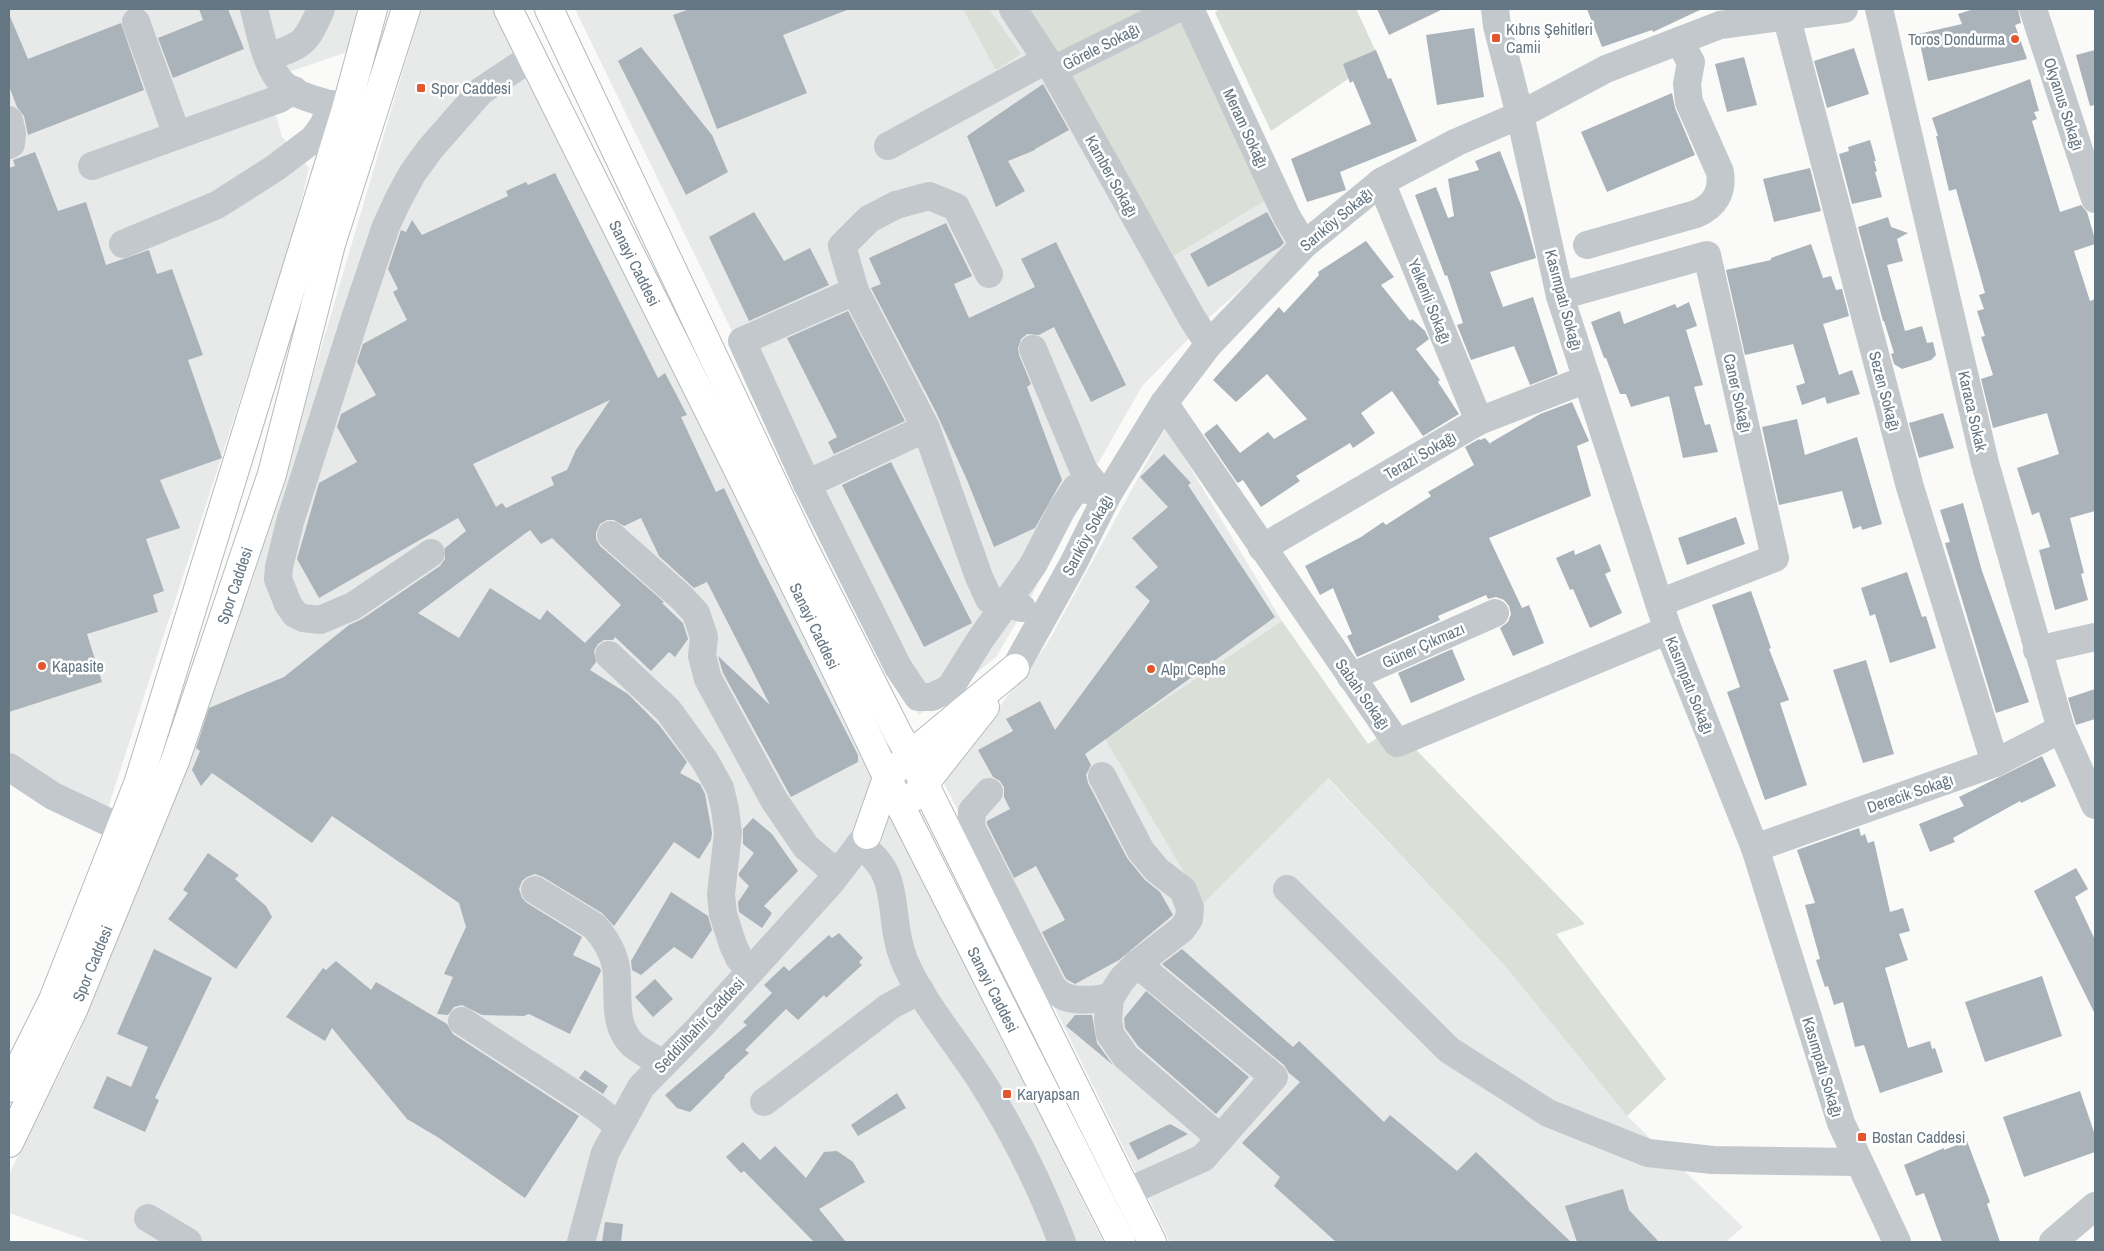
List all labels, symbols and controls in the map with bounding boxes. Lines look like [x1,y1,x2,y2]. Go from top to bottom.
street label: Görele Sokağı [1059,17,1143,75]
place label: Kıbrıs Şehi̇tleri̇ Cami̇i̇ [1506,18,1593,58]
place label: Toros Dondurma [1908,28,2006,50]
marker: Kıbrıs Şehi̇tleri̇ Cami̇i̇ [1490,32,1502,44]
marker: Toros Dondurma [2009,33,2021,45]
street label: Okyanus Sokağı [2039,55,2089,153]
place label: Spor Caddesi [431,77,511,99]
marker: Spor Caddesi [415,82,427,94]
street label: Meram Sokağı [1218,85,1274,171]
street label: Kamber Sokağı [1080,131,1144,221]
street label: Sarıköy Sokağı [1295,182,1377,256]
street label: Sanayi Caddesi [604,216,666,310]
street label: Kasımpatı Sokağı [1540,247,1588,353]
street label: Yelkenli Sokağı [1403,255,1457,347]
street label: Sezen Sokağı [1864,349,1906,433]
street label: Caner Sokağı [1718,351,1758,435]
street label: Karaca Sokak [1953,369,1993,454]
street label: Terazi Sokağı [1380,425,1460,485]
street label: Sarıköy Sokağı [1056,491,1118,579]
street label: Spor Caddesi [211,544,258,627]
street label: Sanayi Caddesi [784,579,845,673]
street label: Güner Çıkmazı [1378,617,1468,673]
street label: Kasımpatı Sokağı [1660,633,1720,737]
street label: Sabah Sokağı [1330,654,1396,734]
place label: Kapasite [52,655,104,677]
place label: Alpı Cephe [1160,658,1226,680]
marker: Kapasite [36,660,48,672]
marker: Alpı Cephe [1145,663,1157,675]
street label: Derecik Sokağı [1864,768,1956,818]
street label: Spor Caddesi [67,922,118,1005]
street label: Sanayi Caddesi [962,943,1024,1036]
street label: Seddülbahir Caddesi [649,972,749,1078]
street label: Kasımpatı Sokağı [1797,1014,1849,1120]
place label: Karyapsan [1017,1083,1080,1105]
marker: Karyapsan [1001,1088,1013,1100]
place label: Bostan Caddesi [1872,1126,1965,1148]
marker: Bostan Caddesi [1856,1131,1868,1143]

